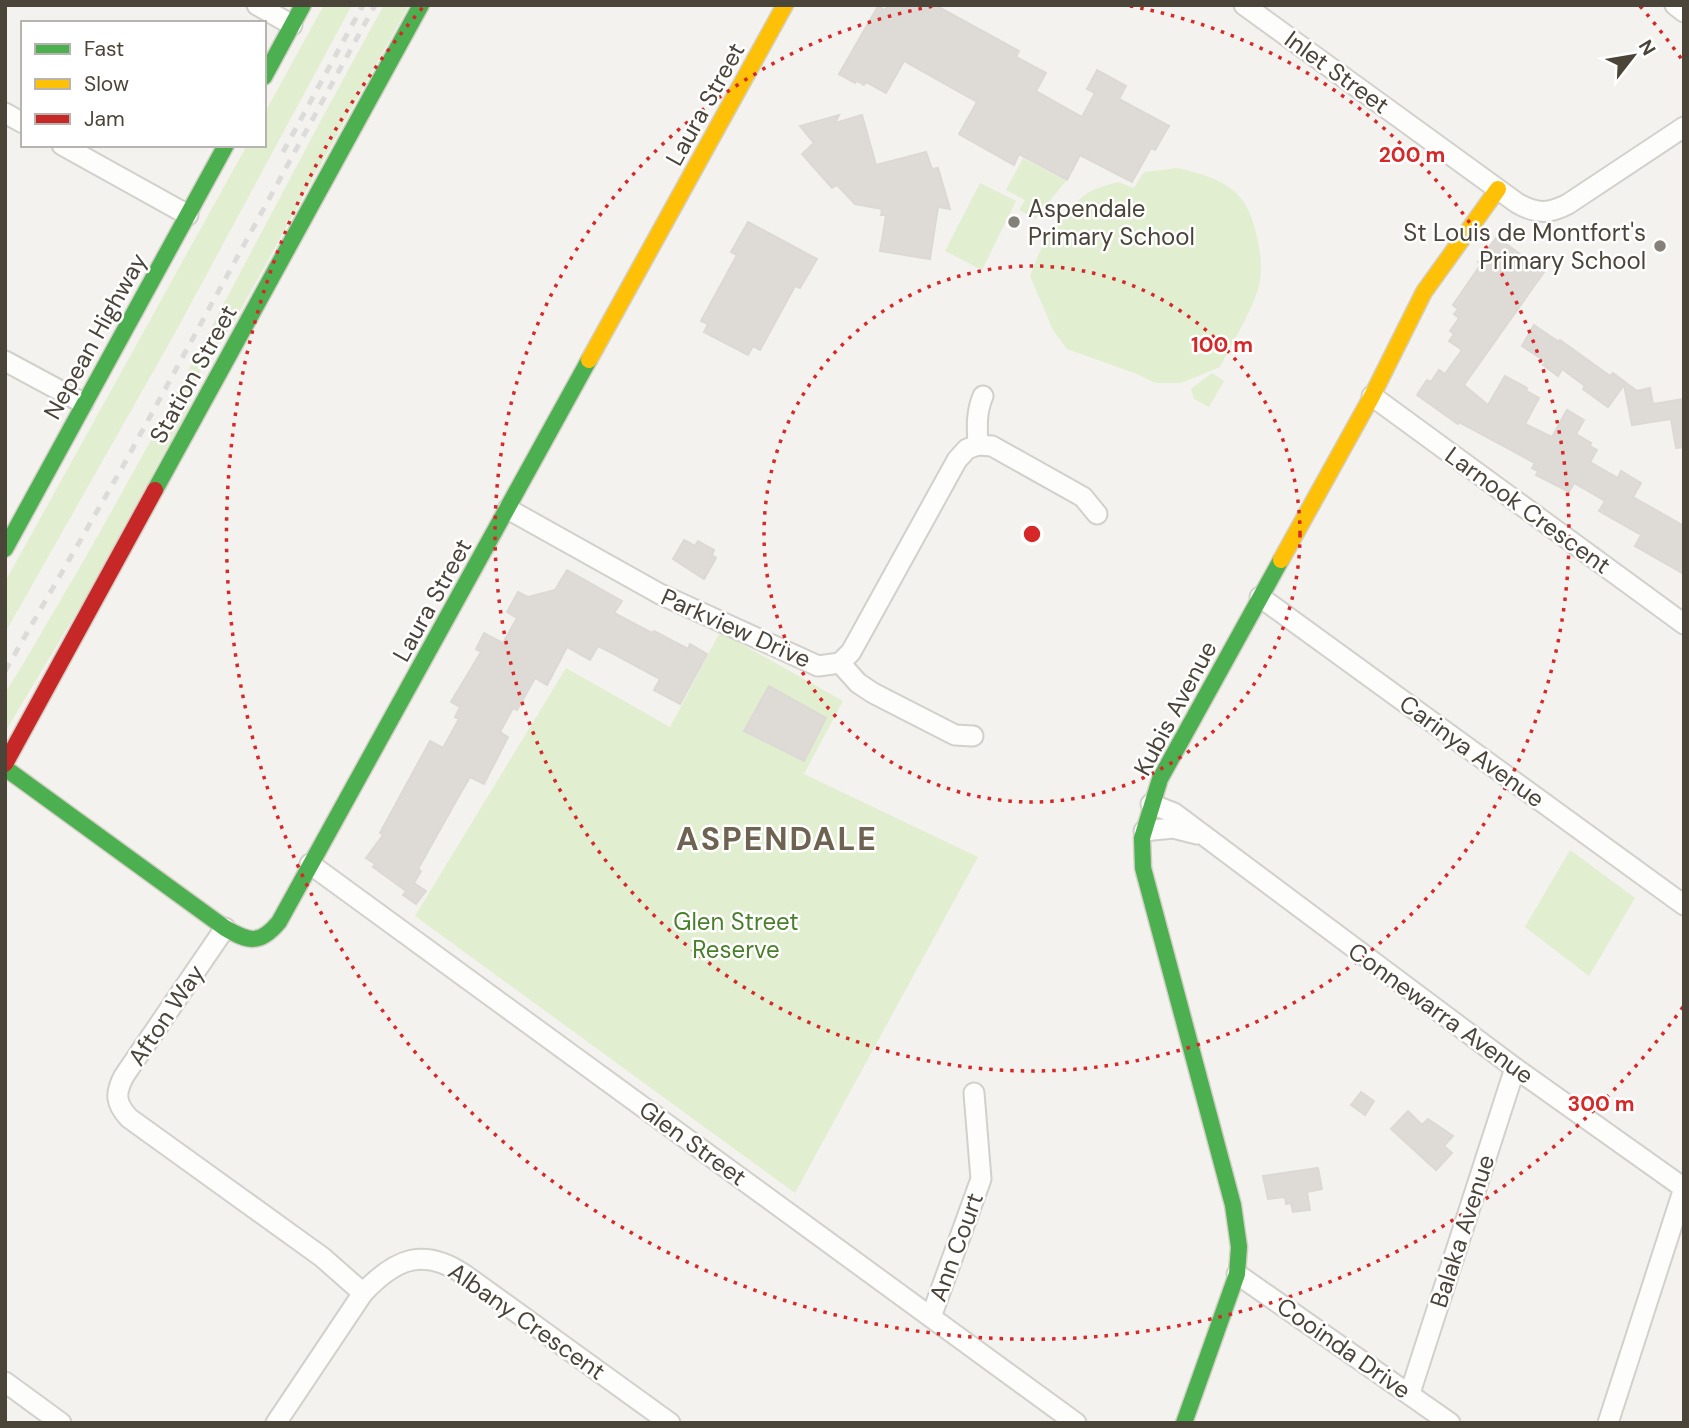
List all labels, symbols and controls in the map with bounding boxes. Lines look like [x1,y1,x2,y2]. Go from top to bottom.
legend [21,21,266,147]
north arrow [1598,21,1668,91]
street label: Inlet Street [1279,24,1395,120]
text: Fast [84,35,124,63]
text: N [1633,35,1661,60]
street label: Laura Street [659,37,751,171]
text: Slow [84,70,129,98]
text: Jam [84,105,125,133]
text: 200 m [1379,141,1445,169]
place label: Aspendale Primary School [1028,193,1195,252]
marker: Aspendale Primary School [1006,214,1022,230]
place label: St Louis de Montfort's Primary School [1403,217,1646,276]
marker: St Louis de Montfort's Primary School [1652,238,1668,254]
street label: Nepean Highway [37,247,153,425]
street label: Station Street [142,299,244,449]
text: 100 m [1191,331,1253,359]
street label: Larnook Crescent [1439,440,1617,580]
centre of rings [1020,522,1044,546]
street label: Laura Street [386,533,478,667]
street label: Parkview Drive [656,581,816,675]
street label: Kubis Avenue [1127,635,1223,781]
street label: Carinya Avenue [1393,688,1551,814]
district label: ASPENDALE [676,818,878,860]
park label: Glen Street Reserve [673,906,799,965]
street label: Connewarra Avenue [1342,935,1540,1091]
street label: Afton Way [121,959,211,1071]
text: 300 m [1568,1090,1634,1118]
street label: Glen Street [633,1094,753,1192]
street label: Balaka Avenue [1423,1151,1501,1311]
street label: Ann Court [922,1188,990,1306]
street label: Albany Crescent [443,1255,611,1387]
street label: Cooinda Drive [1271,1290,1417,1406]

